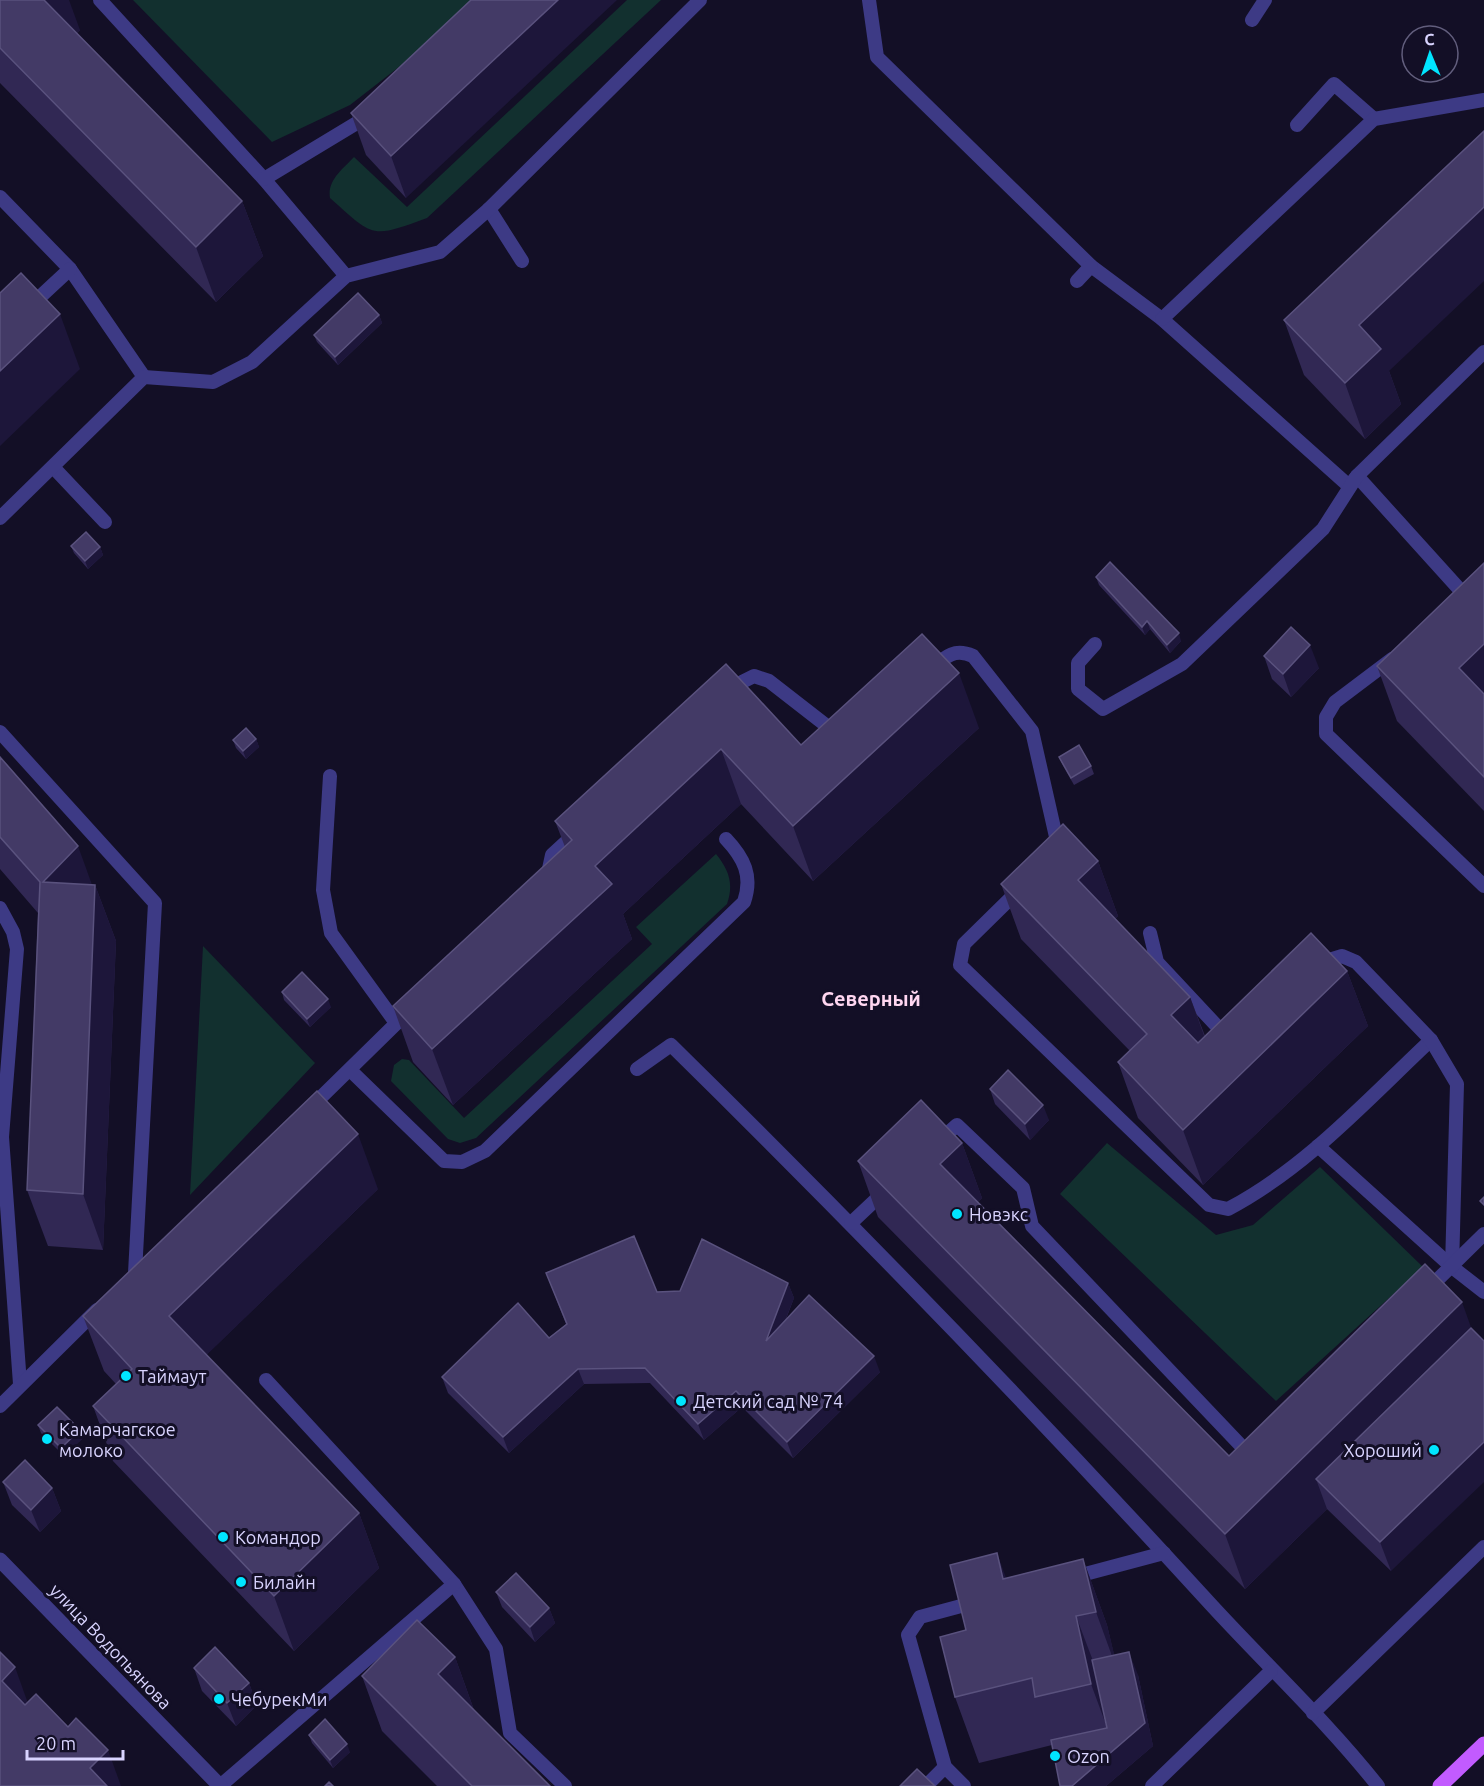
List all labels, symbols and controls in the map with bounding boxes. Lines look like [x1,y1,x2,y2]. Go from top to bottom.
north arrow [1400,24,1460,84]
text: С [1424,30,1435,48]
district label: Северный [821,987,921,1010]
place label: Новэкс [969,1204,1028,1224]
marker: Новэкс [950,1207,964,1221]
place label: Таймаут [138,1366,207,1386]
marker: Таймаут [119,1369,133,1383]
place label: Детский сад № 74 [693,1391,843,1411]
marker: Детский сад № 74 [674,1394,688,1408]
place label: Камарчагское молоко [59,1419,176,1460]
marker: Камарчагское молоко [40,1432,54,1446]
place label: Хороший [1344,1440,1422,1460]
marker: Хороший [1427,1443,1441,1457]
place label: Командор [235,1527,321,1547]
marker: Командор [216,1530,230,1544]
place label: Билайн [253,1572,316,1592]
marker: Билайн [234,1575,248,1589]
street label: улица Водопьянова [46,1579,176,1713]
place label: ЧебурекМи [231,1689,327,1709]
marker: ЧебурекМи [212,1692,226,1706]
scale bar [27,1723,123,1761]
text: 20 m [36,1733,76,1753]
place label: Ozon [1067,1746,1110,1766]
marker: Ozon [1048,1749,1062,1763]

